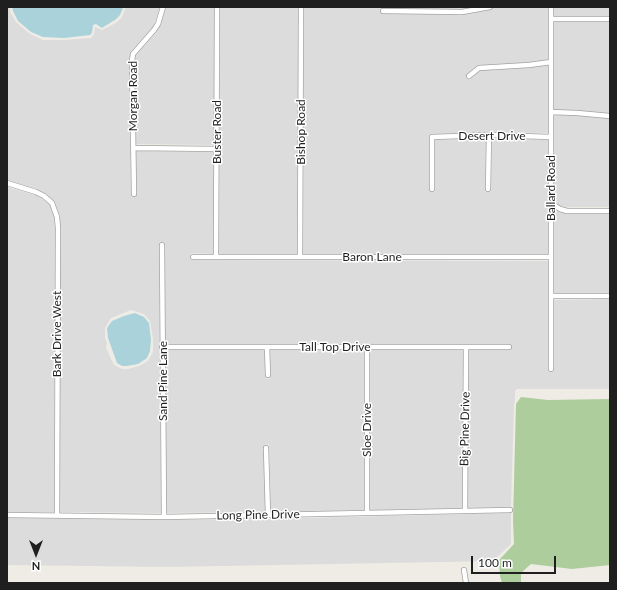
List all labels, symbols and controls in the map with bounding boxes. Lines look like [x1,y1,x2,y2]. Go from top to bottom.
street label: Morgan Road [126,61,140,131]
street label: Bishop Road [294,99,308,165]
street label: Buster Road [210,100,224,164]
street label: Desert Drive [458,129,526,143]
street label: Ballard Road [544,155,558,221]
street label: Baron Lane [342,250,402,264]
street label: Bark Drive West [50,291,64,377]
street label: Tall Top Drive [299,340,371,354]
street label: Sand Pine Lane [156,341,170,421]
street label: Big Pine Drive [457,392,473,466]
street label: Sloe Drive [360,403,374,457]
street label: Long Pine Drive [216,507,300,523]
north arrow [16,534,56,574]
scale bar [473,548,558,574]
text: 100 m [478,555,512,570]
text: N [32,560,40,573]

